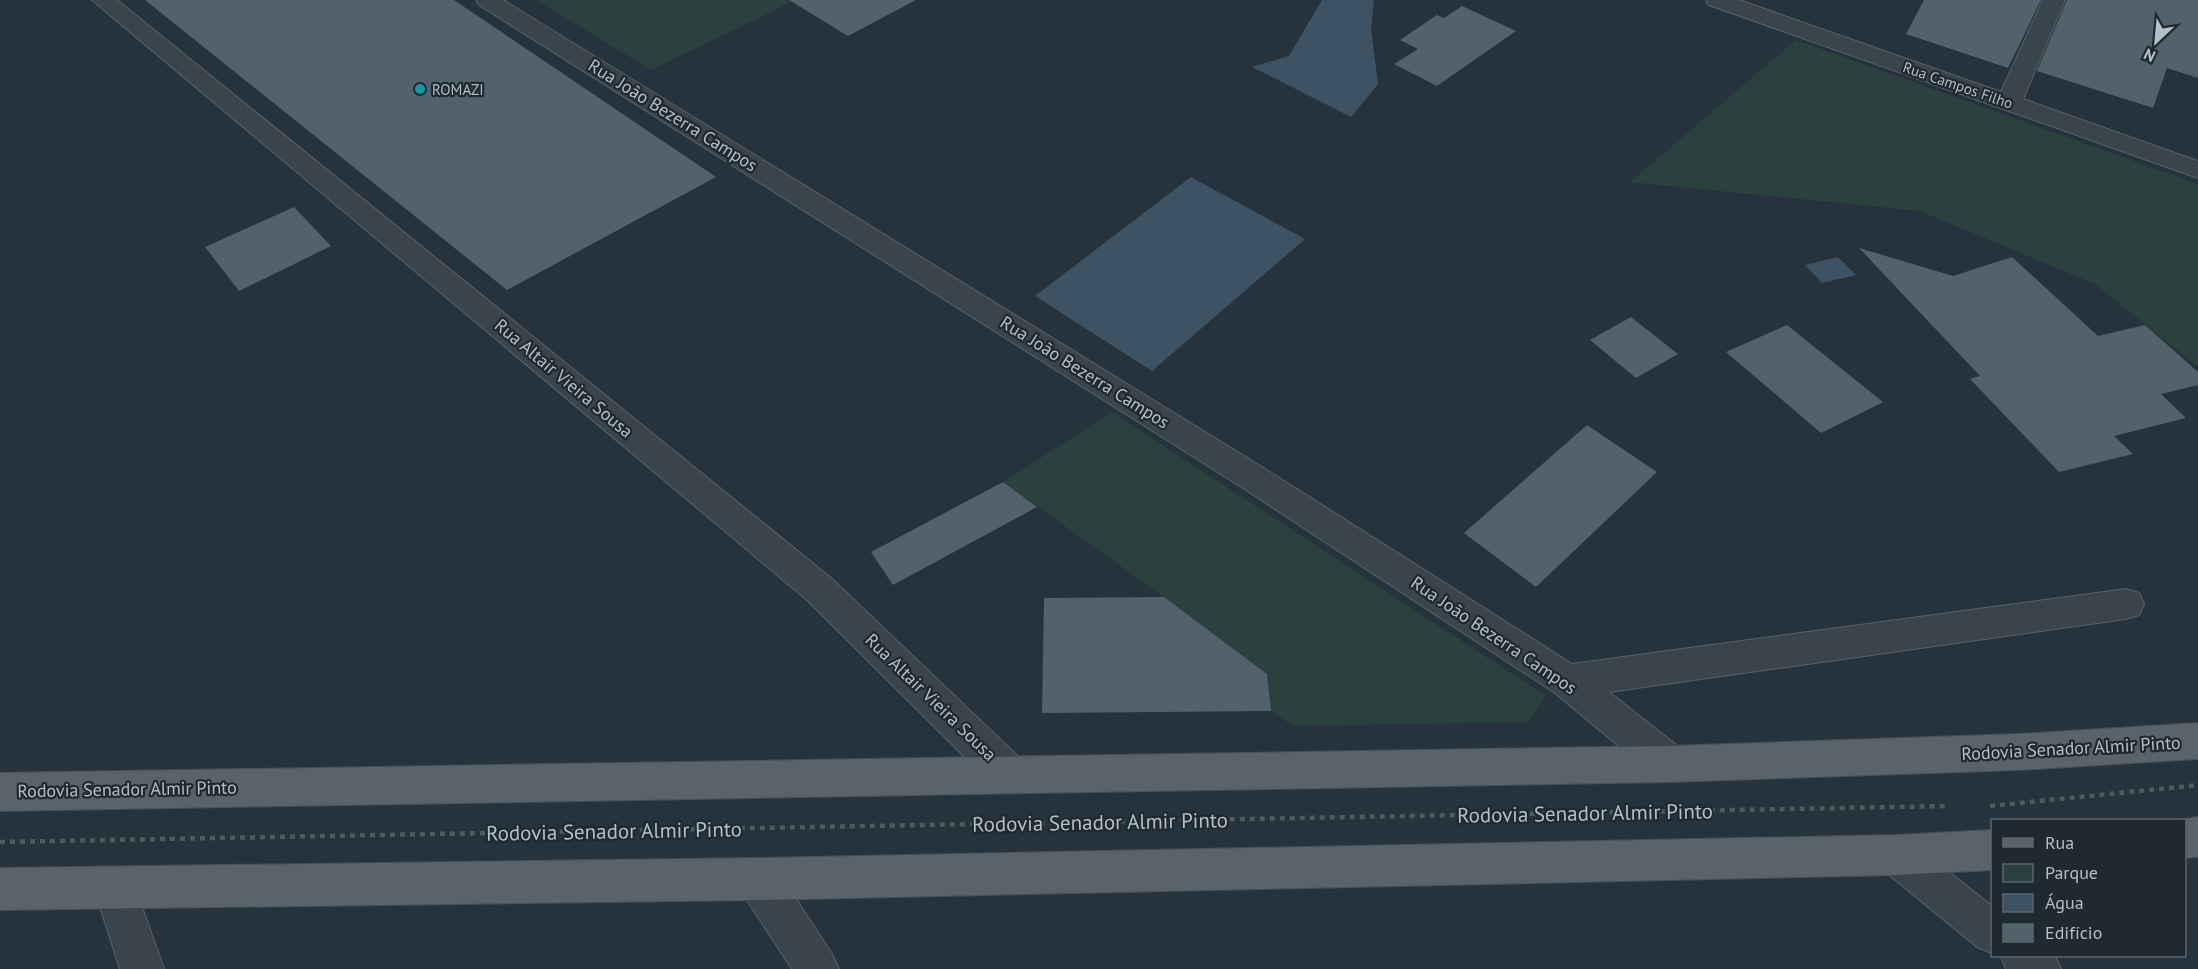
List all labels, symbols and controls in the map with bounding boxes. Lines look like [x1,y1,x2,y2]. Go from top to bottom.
north arrow [2126,12,2186,72]
text: N [2140,44,2159,67]
street label: Rua João Bezerra Campos [584,54,762,176]
street label: Rua Campos Filho [1900,57,2016,113]
place label: ROMAZI [432,80,484,99]
marker: ROMAZI [413,82,427,96]
street label: Rua João Bezerra Campos [996,311,1174,433]
street label: Rua Altair Vieira Sousa [490,313,638,443]
street label: Rua João Bezerra Campos [1407,571,1581,699]
street label: Rua Altair Vieira Sousa [861,628,1001,766]
street label: Rodovia Senador Almir Pinto [1961,731,2181,765]
street label: Rodovia Senador Almir Pinto [17,776,237,802]
street label: Rodovia Senador Almir Pinto [1457,797,1713,829]
street label: Rodovia Senador Almir Pinto [972,806,1228,838]
street label: Rodovia Senador Almir Pinto [486,815,742,847]
legend [1991,819,2186,957]
text: Rua [2045,831,2074,854]
text: Parque [2045,861,2098,884]
text: Água [2045,891,2084,914]
text: Edifício [2045,921,2102,944]

